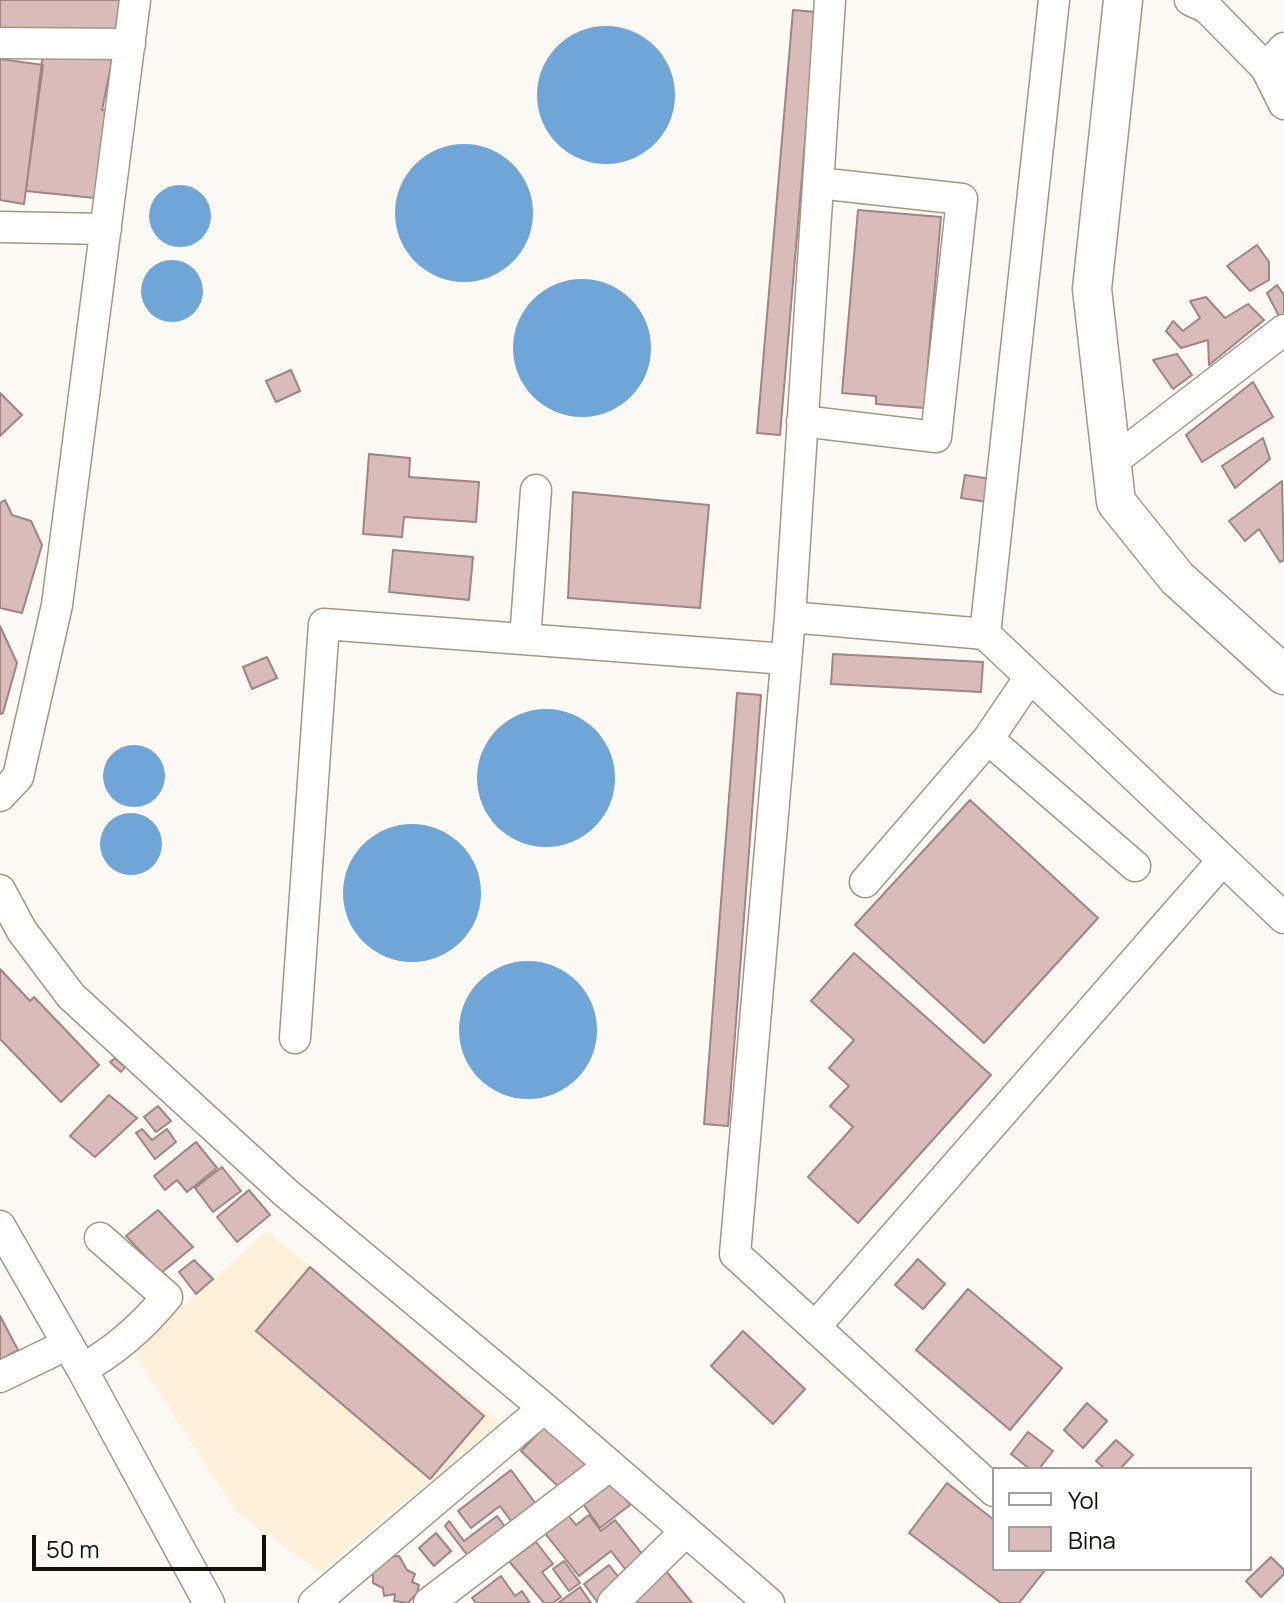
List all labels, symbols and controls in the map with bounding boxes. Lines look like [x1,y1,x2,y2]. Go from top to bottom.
legend [992,1467,1252,1571]
text: Yol [1068,1483,1099,1516]
scale bar [36,1519,270,1569]
text: Bina [1068,1523,1116,1556]
text: 50 m [46,1532,100,1565]

